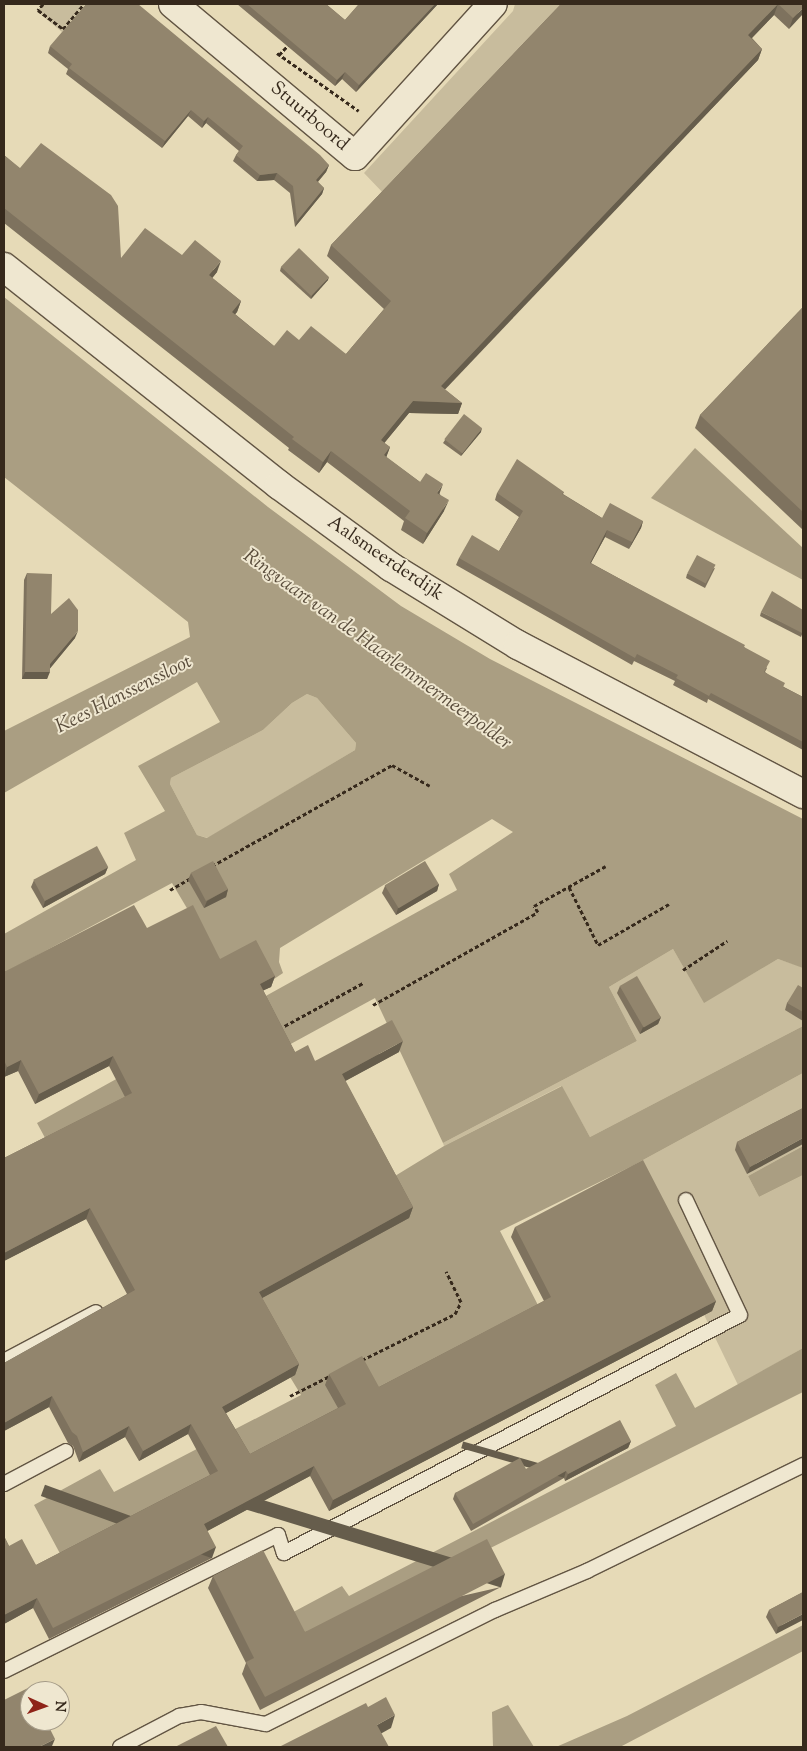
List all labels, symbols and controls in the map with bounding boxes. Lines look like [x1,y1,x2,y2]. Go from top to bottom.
street label: Stuurboord [265,78,353,156]
street label: Aalsmeerderdijk [322,512,448,606]
water label: Ringvaart van de Haarlemmermeerpolder [238,545,516,755]
water label: Kees Hanssenssloot [52,650,196,740]
north arrow [20,1681,70,1731]
text: N [49,1701,69,1712]

